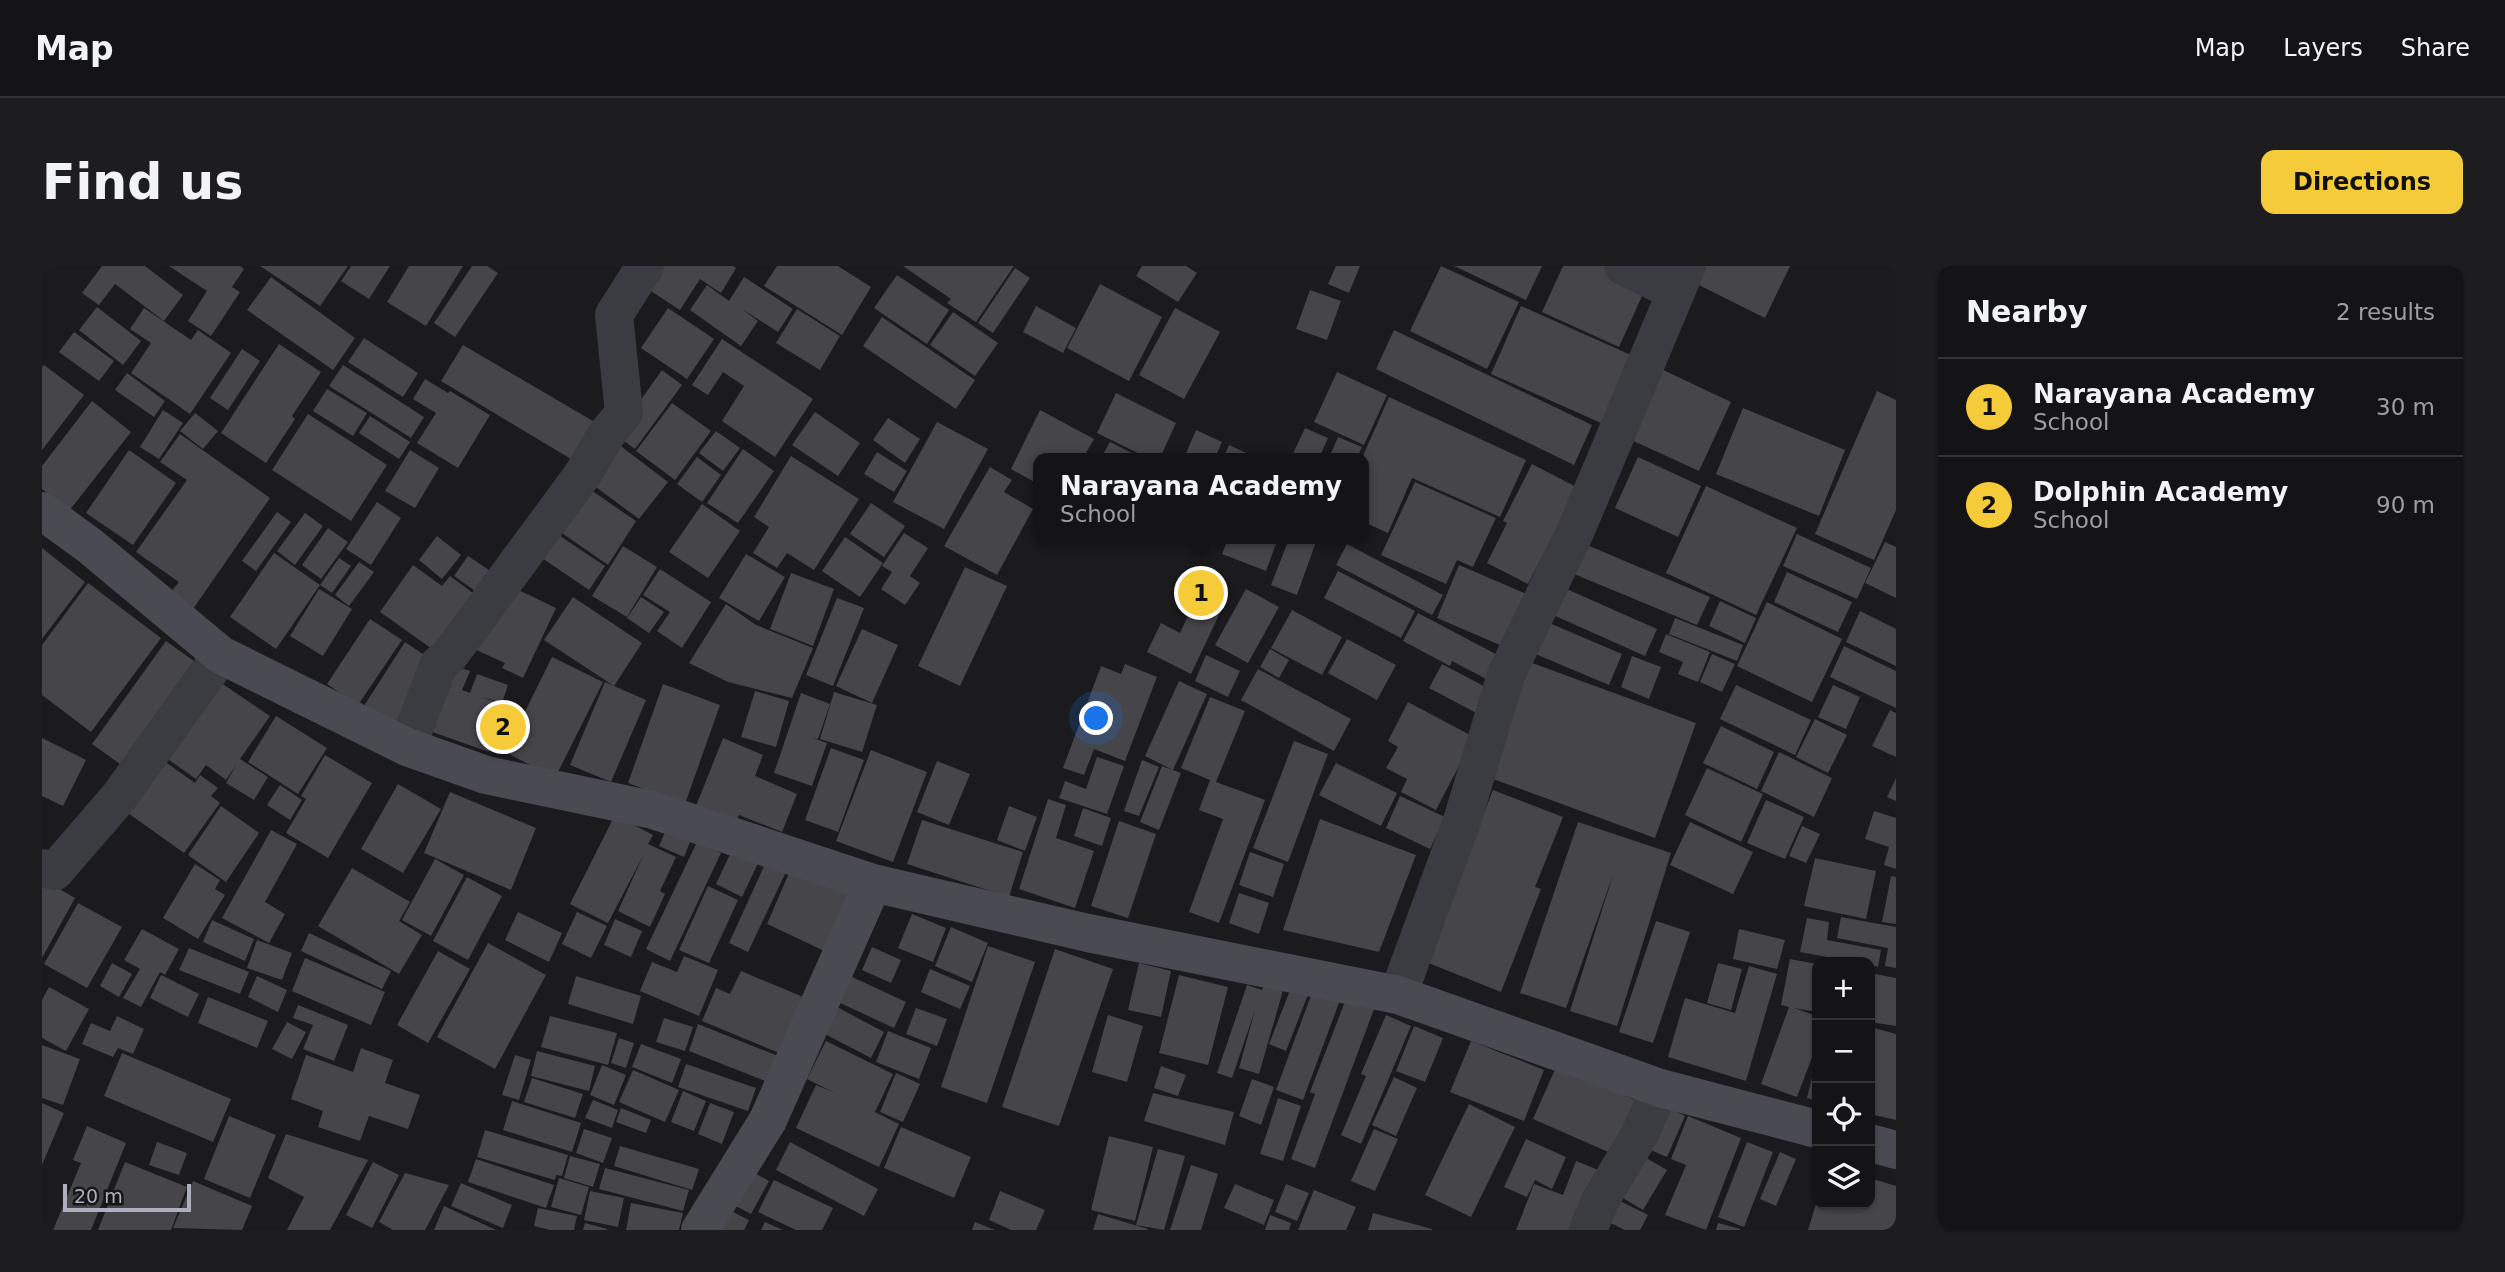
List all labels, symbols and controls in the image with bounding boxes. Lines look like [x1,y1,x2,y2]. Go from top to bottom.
text: Map [35,29,114,68]
text: Map [2195,34,2245,62]
text: Layers [2283,34,2363,62]
text: Share [2401,34,2470,62]
button: Directions [2261,150,2463,214]
text: Find us [42,154,243,211]
text: Nearby [1966,294,2088,329]
text: 2 results [2336,299,2435,325]
text: Narayana Academy [2033,379,2315,409]
text: 1 [1981,394,1997,420]
text: 30 m [2376,394,2435,420]
text: School [2033,409,2109,435]
popup [1033,453,1369,544]
text: Narayana Academy [1060,471,1342,501]
text: Dolphin Academy [2033,477,2288,507]
text: 2 [1981,492,1997,518]
text: 90 m [2376,492,2435,518]
text: School [1060,501,1136,527]
text: School [2033,507,2109,533]
pin: 1 [1178,567,1224,619]
pin: 2 [480,701,526,753]
your location [1079,701,1113,735]
map controls [1812,957,1875,1209]
button: + [1812,957,1875,1020]
button: − [1812,1020,1875,1083]
button: locate [1812,1083,1875,1146]
button: layers [1812,1146,1875,1209]
scale bar [63,1181,191,1213]
text: 20 m [74,1185,123,1207]

